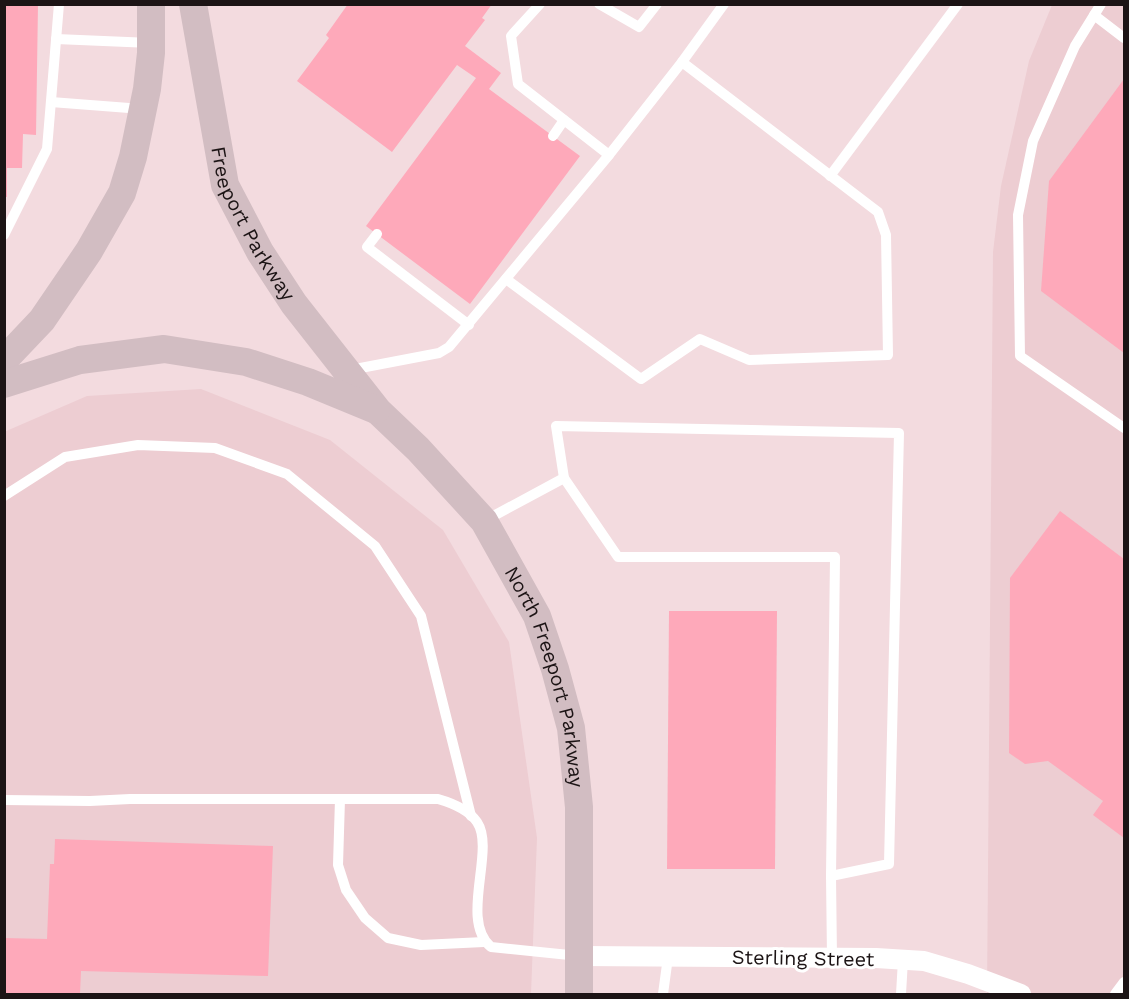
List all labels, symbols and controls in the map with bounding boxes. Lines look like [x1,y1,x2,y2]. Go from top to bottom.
street label: Freeport Parkway [206,145,301,306]
street label: North Freeport Parkway [500,562,589,789]
street label: Sterling Street [732,945,875,971]

